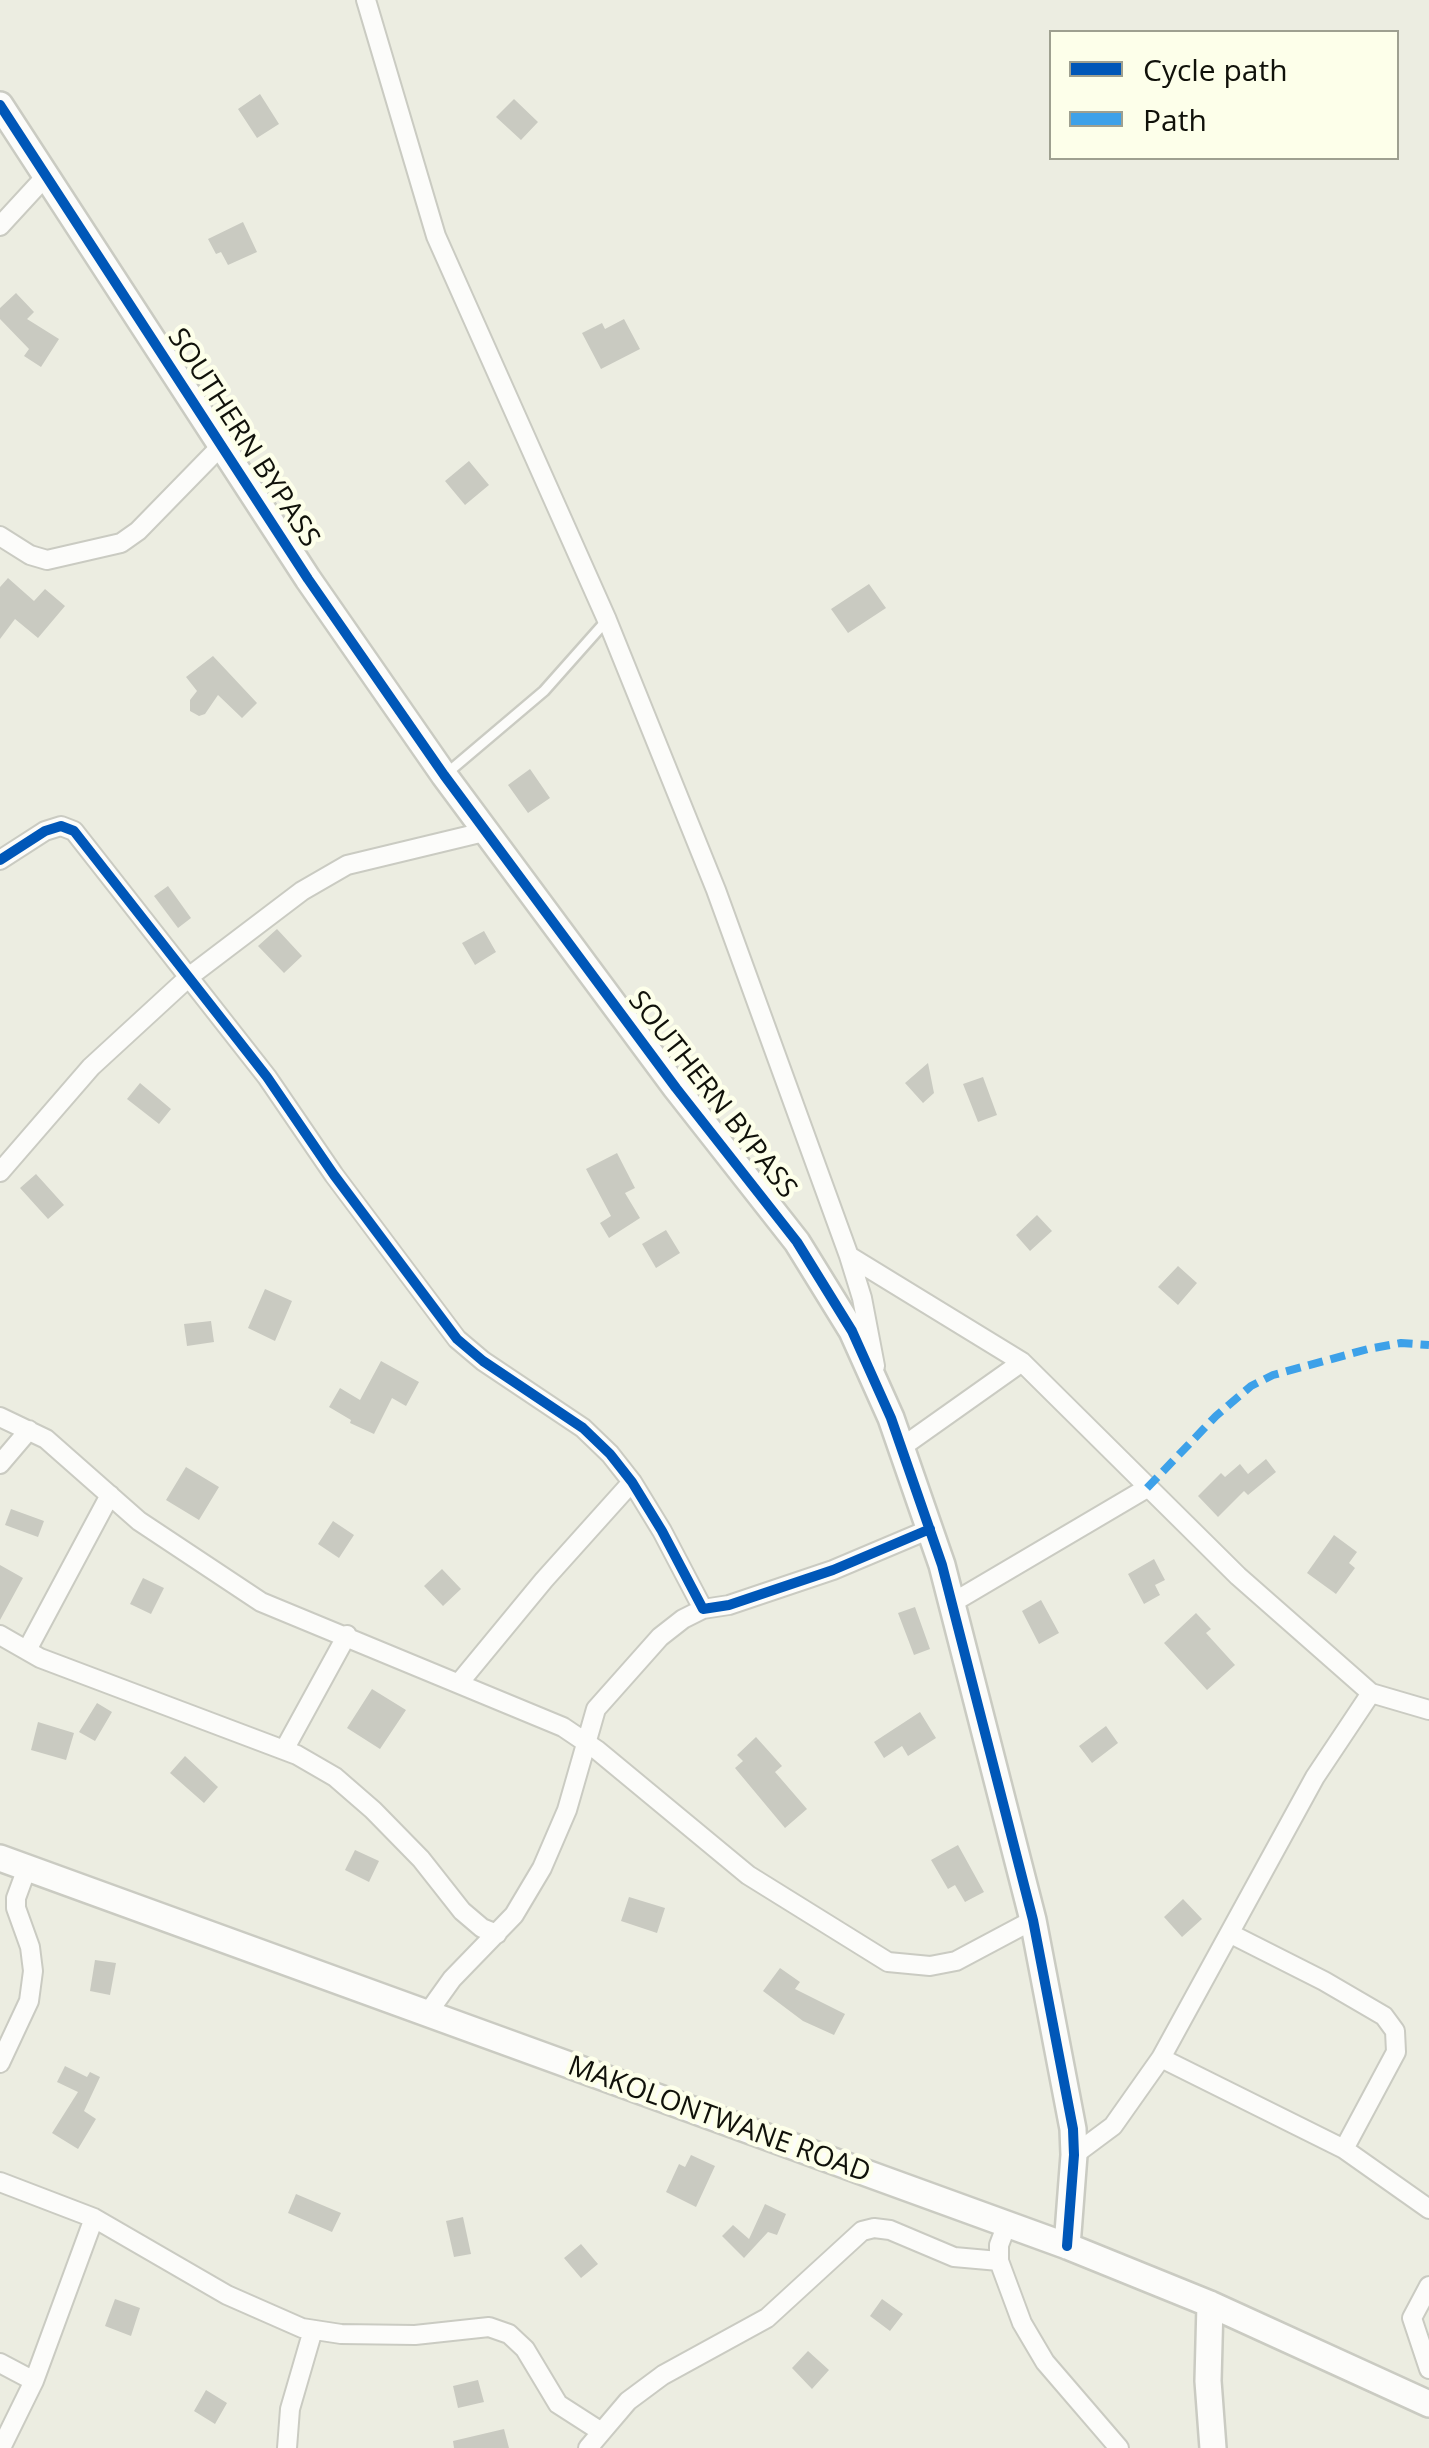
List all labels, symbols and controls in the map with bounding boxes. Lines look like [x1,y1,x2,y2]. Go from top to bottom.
legend [1049,30,1399,160]
text: Cycle path [1143,49,1288,90]
text: Path [1143,99,1207,140]
street label: SOUTHERN BYPASS [160,322,326,554]
street label: SOUTHERN BYPASS [621,985,803,1205]
street label: MAKOLONTWANE ROAD [563,2050,875,2190]

